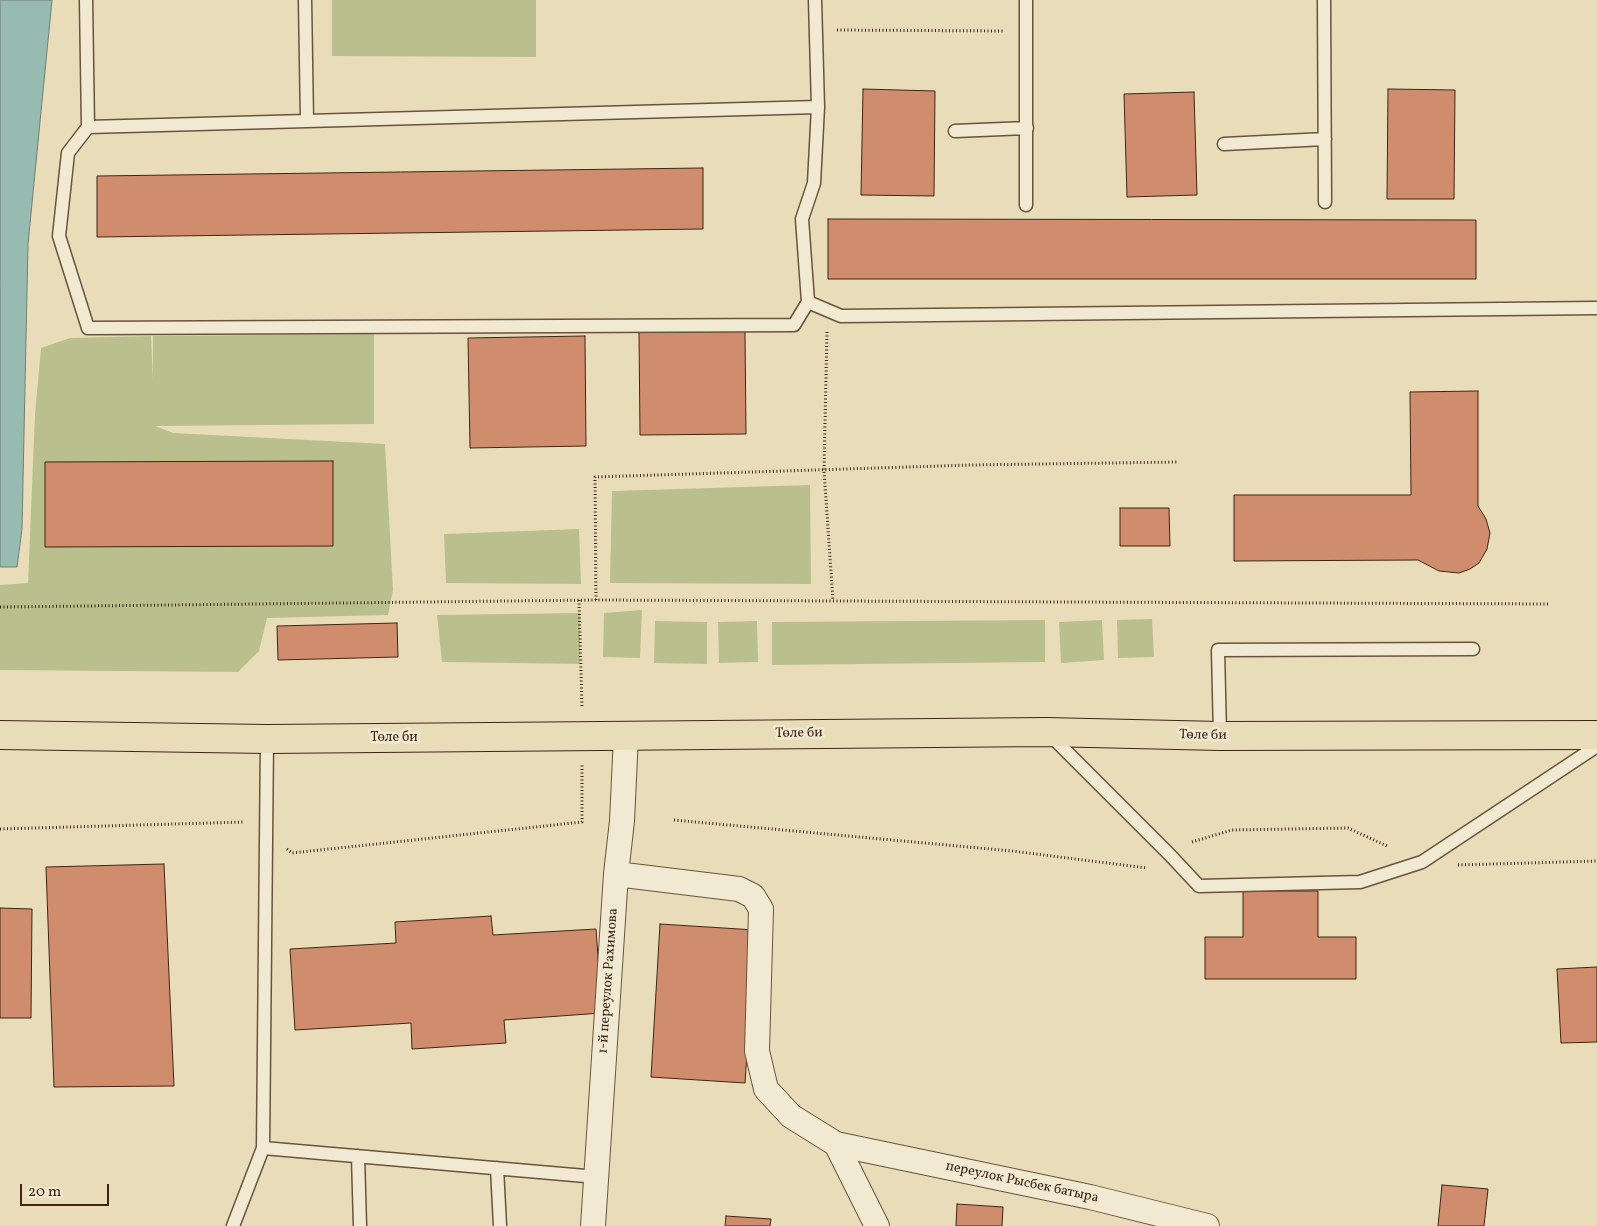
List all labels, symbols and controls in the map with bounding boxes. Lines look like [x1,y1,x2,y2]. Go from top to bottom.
street label: Төле би [775,725,823,743]
street label: Төле би [1179,727,1227,745]
street label: Төле би [370,730,418,746]
street label: 1-й переулок Рахимова [596,908,622,1054]
street label: переулок Рысбек батыра [944,1159,1100,1207]
scale bar [22,1174,111,1206]
text: 20 m [28,1182,61,1203]

